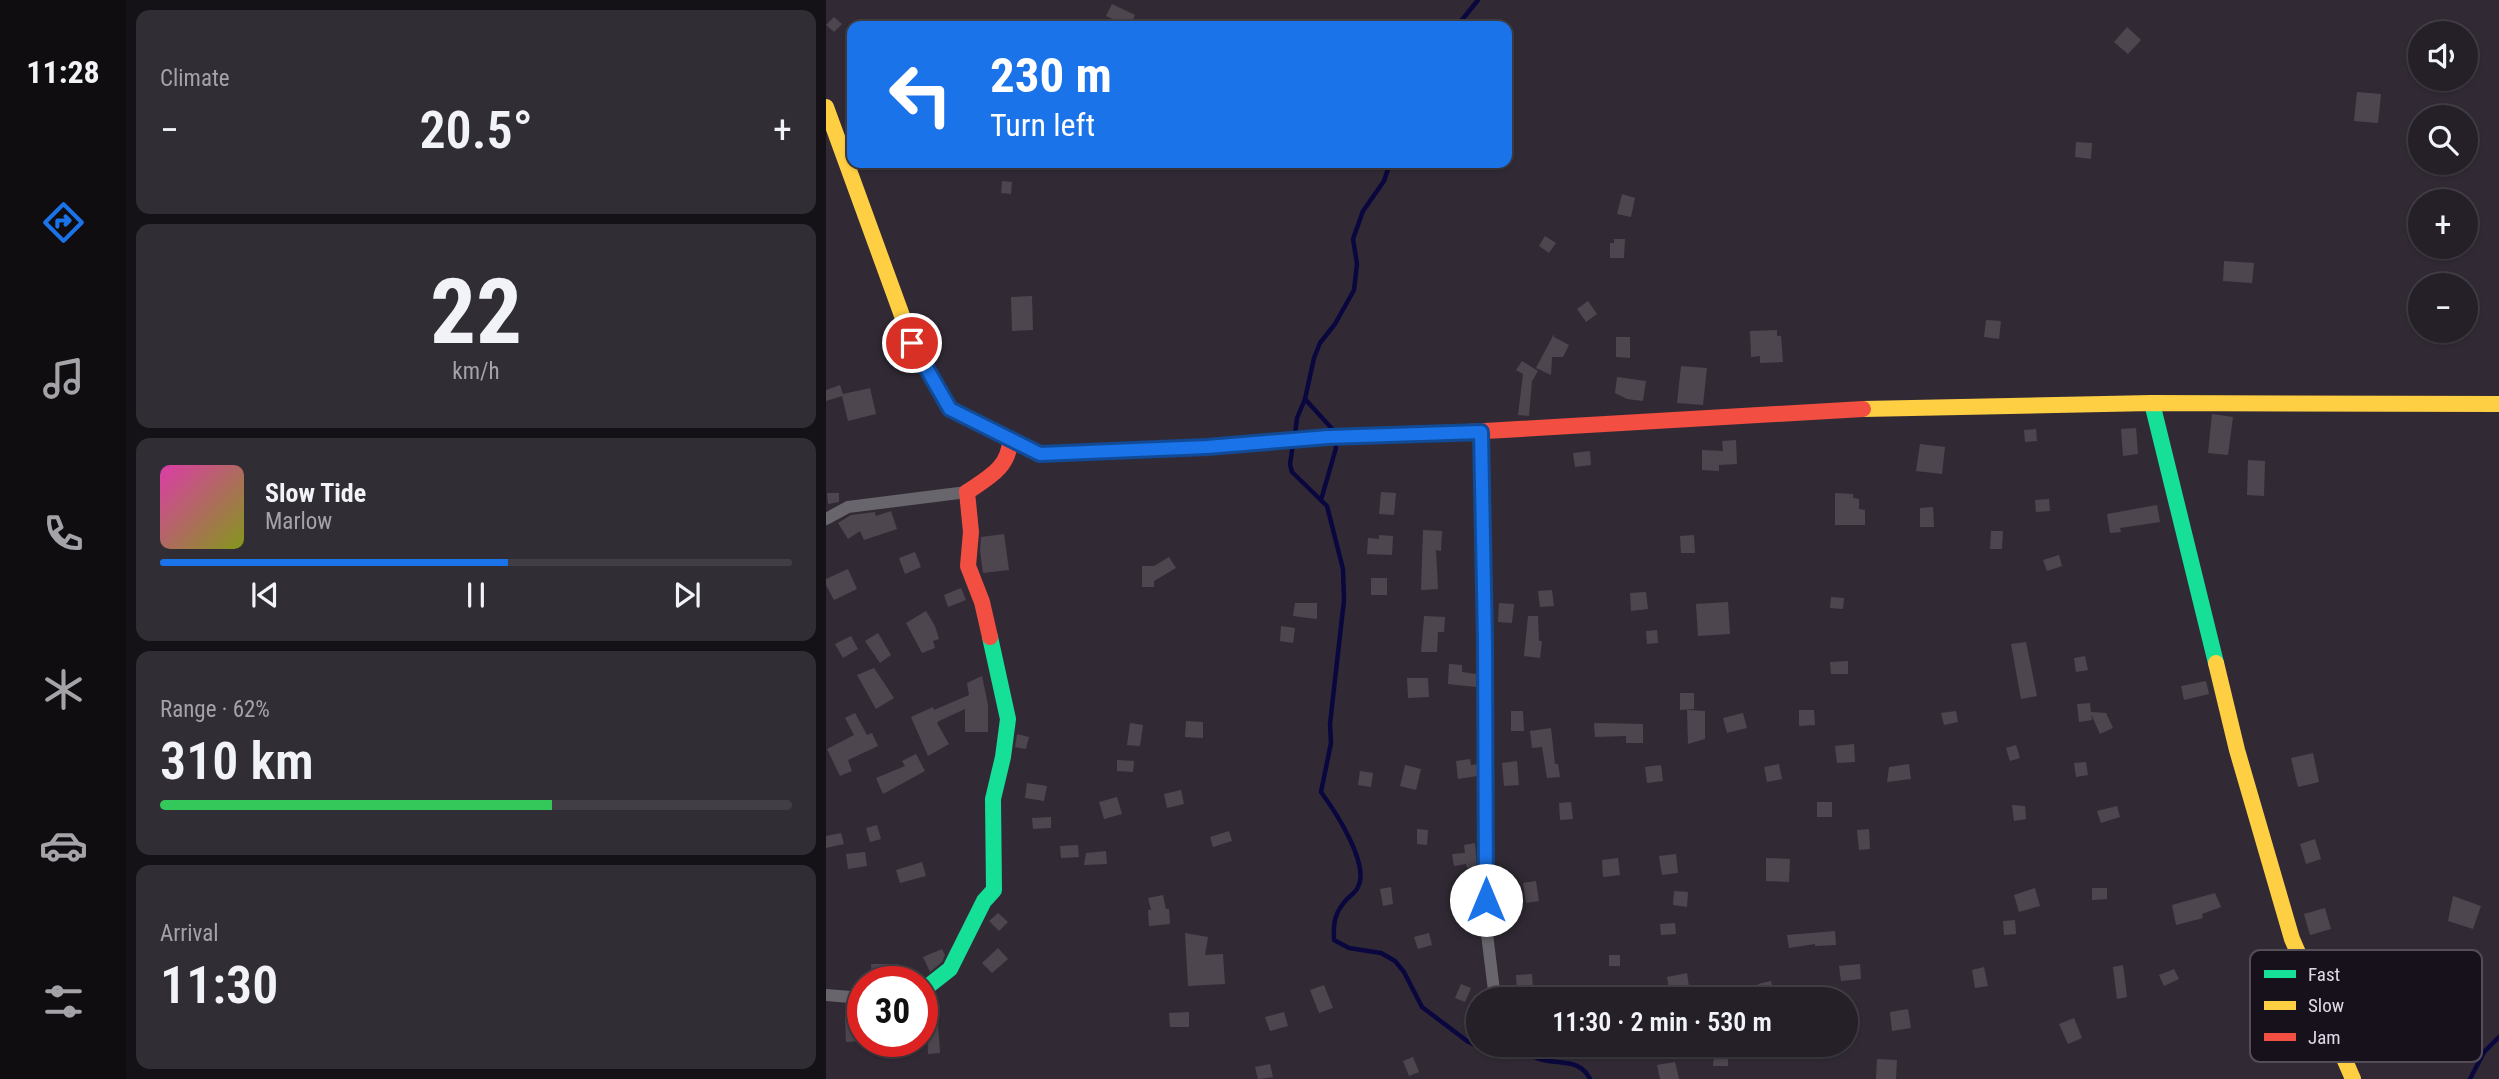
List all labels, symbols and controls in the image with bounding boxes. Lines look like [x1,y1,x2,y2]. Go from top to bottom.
map controls [2408,21,2478,343]
button: sound [2408,21,2478,91]
text: 230 m [990,47,1112,104]
icon: left [875,49,966,140]
text: 11:28 [26,53,100,91]
text: Climate [160,65,230,92]
text: 20.5° [419,100,533,161]
button: search [2408,105,2478,175]
text: Turn left [990,106,1095,144]
text: − [160,108,179,152]
text: + [773,108,792,152]
button: + [2408,189,2478,259]
icon: directions [39,198,88,247]
text: 22 [430,259,522,365]
button: − [2408,273,2478,343]
pin [882,313,942,373]
icon: arrive [893,324,931,362]
icon: music [39,354,88,403]
text: km/h [452,358,500,385]
text: Slow Tide [265,478,366,508]
text: Marlow [265,508,332,535]
icon: phone [39,509,88,558]
icon: previous [246,576,284,614]
icon: pause [457,576,495,614]
icon: next [668,576,706,614]
icon: climate [39,665,88,714]
text: Range · 62% [160,696,270,723]
text: 310 km [160,731,314,792]
icon: car [39,821,88,870]
position arrow [1449,863,1523,937]
text: Arrival [160,920,219,947]
legend [2250,950,2482,1062]
text: 11:30 [160,955,278,1016]
text: Fast [2308,963,2340,986]
speed limit sign: 30 [847,966,938,1057]
icon: filters [39,977,88,1026]
text: Slow [2308,994,2344,1017]
text: 11:30 · 2 min · 530 m [1552,1007,1772,1037]
text: Jam [2308,1026,2341,1049]

